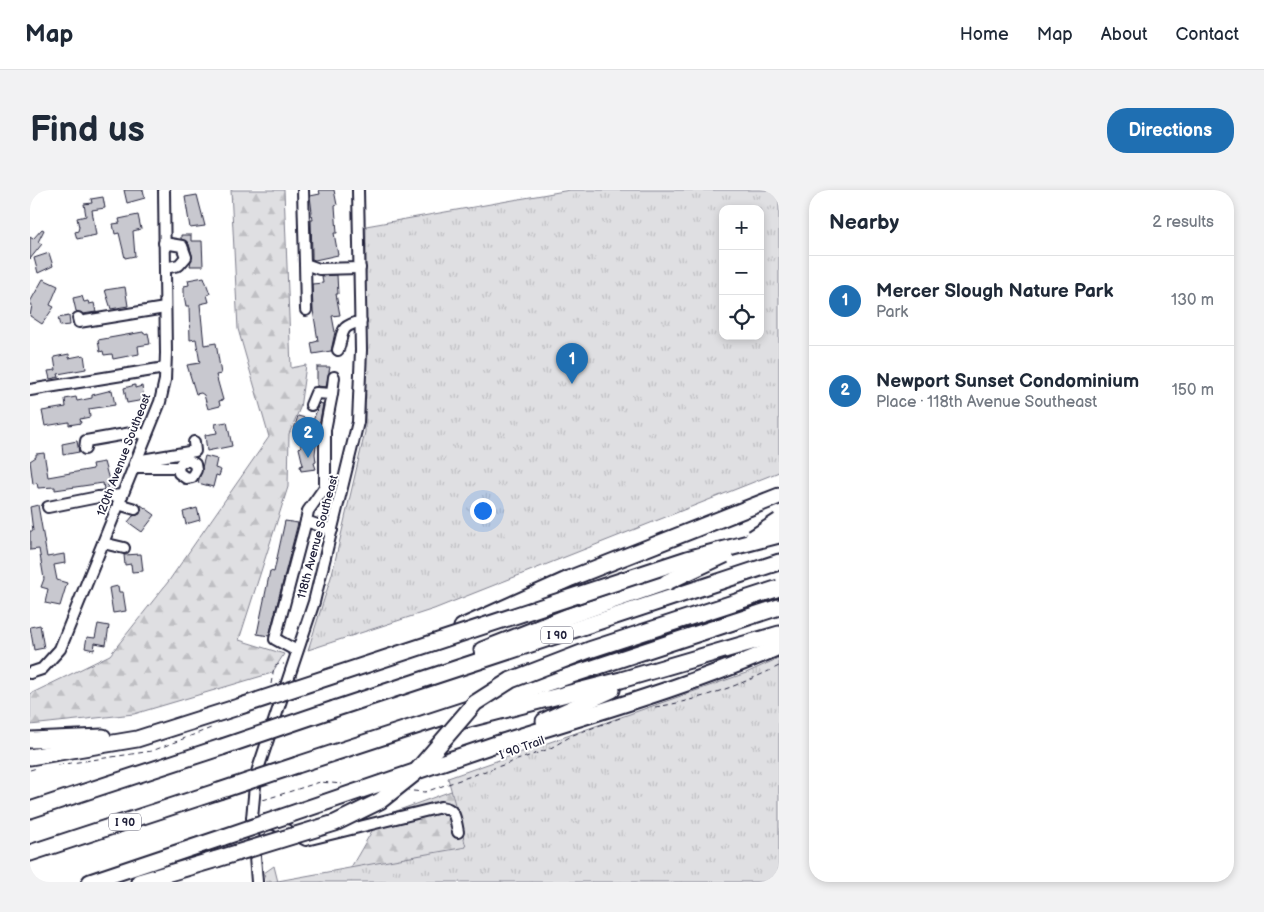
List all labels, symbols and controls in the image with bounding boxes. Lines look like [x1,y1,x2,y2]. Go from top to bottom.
text: Map [25,20,73,49]
text: Home [960,24,1009,45]
text: Map [1037,24,1073,45]
text: About [1101,24,1148,45]
text: Contact [1176,24,1239,45]
button: Directions [1107,108,1234,153]
text: Find us [30,109,145,152]
map controls [719,205,764,340]
button: + [719,205,764,250]
text: Nearby [829,210,899,235]
text: 2 results [1152,213,1214,232]
button: − [719,250,764,295]
text: Mercer Slough Nature Park [876,280,1113,303]
text: 1 [842,291,848,310]
text: 130 m [1171,291,1214,310]
button: locate [719,295,764,340]
text: Park [876,303,908,322]
pin: 1 [556,343,588,384]
text: Newport Sunset Condominium [876,370,1139,393]
text: 2 [840,381,850,400]
text: 150 m [1172,381,1214,400]
street label: 120th Avenue Southeast [94,391,154,518]
text: Place · 118th Avenue Southeast [876,393,1097,412]
pin: 2 [292,417,324,458]
street label: 118th Avenue Southeast [294,473,342,601]
your location [470,498,496,524]
road number: I 90 [541,626,573,644]
street label: I 90 Trail [497,733,547,763]
road number: I 90 [109,814,141,830]

